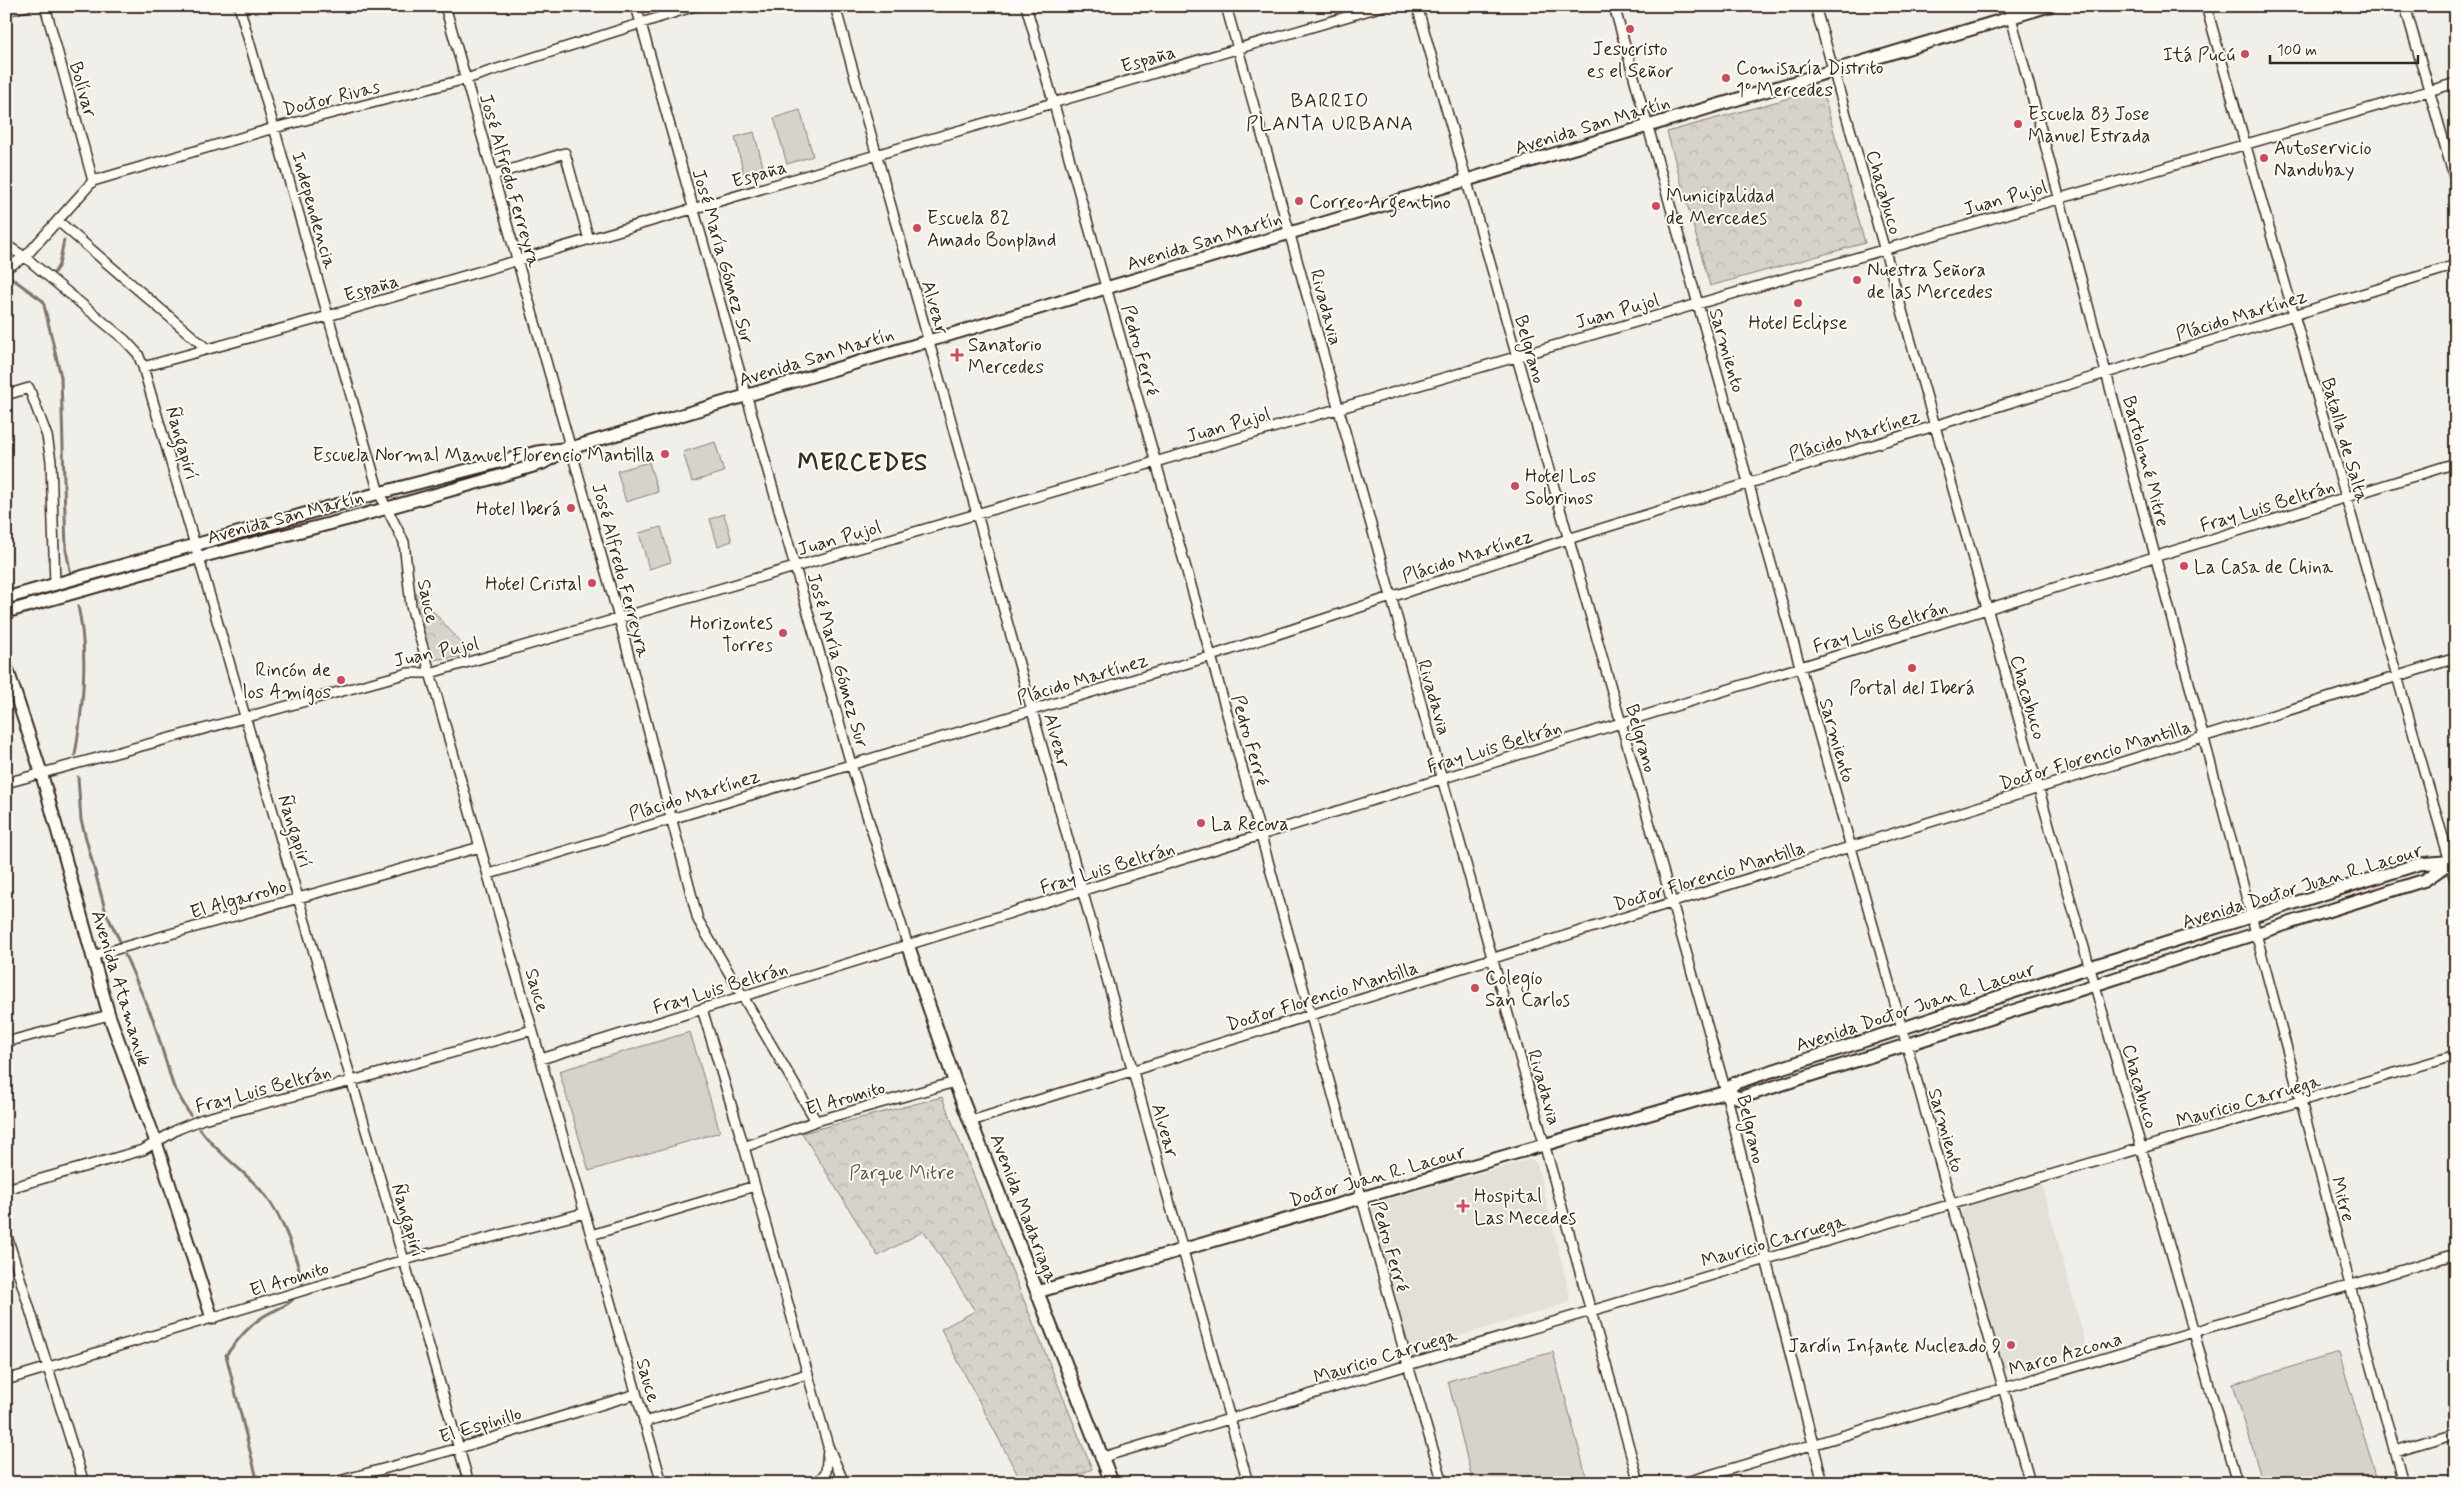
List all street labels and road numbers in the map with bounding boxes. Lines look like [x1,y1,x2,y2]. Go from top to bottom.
street label: España [1118,40,1179,79]
street label: Bolívar [63,59,102,120]
street label: Doctor Rivas [280,74,383,123]
street label: Avenida San Martín [1512,90,1673,161]
street label: José Alfredo Ferreyra [473,91,546,271]
street label: Chacabuco [1860,147,1908,237]
street label: Independencia [285,149,342,272]
street label: España [729,155,790,194]
street label: José María Gómez Sur [686,166,760,347]
street label: Juan Pujol [1961,174,2051,222]
street label: Avenida San Martín [1124,206,1285,277]
street label: Rivadavia [1303,267,1348,348]
street label: España [341,269,402,308]
street label: Alvear [915,277,954,338]
street label: Plácido Martínez [2173,284,2310,347]
street label: Juan Pujol [1573,287,1663,335]
street label: Pedro Ferré [1115,302,1164,399]
street label: Sarmiento [1703,305,1750,395]
street label: Belgrano [1506,312,1551,387]
street label: Avenida San Martín [736,322,897,393]
street label: Batalla de Salta [2315,375,2374,506]
street label: Bartolomé Mitre [2116,393,2175,530]
street label: Juan Pujol [1184,401,1274,449]
street label: Ñangapirí [156,404,204,484]
street label: Plácido Martínez [1786,404,1923,467]
street label: Fray Luis Beltrán [2197,474,2338,539]
street label: José Alfredo Ferreyra [585,481,656,661]
street label: Avenida San Martín [204,485,367,550]
street label: Juan Pujol [795,514,885,562]
street label: Plácido Martínez [1399,524,1536,589]
street label: José María Gómez Sur [801,570,875,751]
street label: Sauce [411,577,444,626]
street label: Fray Luis Beltrán [1810,595,1951,660]
street label: Juan Pujol [392,631,481,674]
street label: Plácido Martínez [1014,648,1151,711]
street label: Chacabuco [2004,652,2052,742]
street label: Rivadavia [1411,657,1456,738]
street label: Pedro Ferré [1225,692,1274,789]
street label: Sarmiento [1813,695,1860,785]
street label: Belgrano [1617,701,1662,776]
street label: Alvear [1037,710,1076,770]
street label: Doctor Florencio Mantilla [1996,714,2194,797]
street label: Fray Luis Beltrán [1424,715,1565,780]
street label: Plácido Martínez [626,764,763,827]
street label: Ñangapirí [269,792,317,872]
street label: Doctor Florencio Mantilla [1610,835,1808,918]
street label: Fray Luis Beltrán [1037,836,1178,901]
street label: Avenida Doctor Juan R. Lacour [2179,838,2426,935]
street label: El Algarrobo [187,874,290,927]
street label: Avenida Atamanuk [85,907,156,1070]
street label: Doctor Florencio Mantilla [1223,955,1421,1038]
street label: Fray Luis Beltrán [650,956,791,1021]
street label: Avenida Doctor Juan R. Lacour [1792,957,2039,1058]
street label: Sauce [518,966,555,1015]
street label: Chacabuco [2116,1041,2164,1131]
street label: Rivadavia [1521,1047,1566,1128]
street label: Fray Luis Beltrán [193,1059,334,1120]
street label: Mauricio Carruega [2173,1069,2324,1135]
street label: El Aromito [803,1075,888,1122]
street label: Sarmiento [1922,1085,1969,1175]
street label: Belgrano [1729,1092,1771,1167]
street label: Alvear [1145,1100,1184,1161]
street label: Avenida Madariaga [983,1130,1064,1288]
street label: Doctor Juan R. Lacour [1286,1139,1468,1214]
street label: Mitre [2325,1174,2361,1225]
street label: Ñangapirí [382,1181,430,1261]
street label: Pedro Ferré [1365,1198,1414,1295]
street label: Mauricio Carruega [1698,1209,1849,1275]
street label: El Aromito [247,1256,332,1303]
street label: Mauricio Carruega [1311,1323,1461,1391]
street label: Marco Azcona [2006,1326,2125,1383]
street label: Sauce [629,1356,666,1405]
street label: El Espinillo [436,1401,525,1450]

